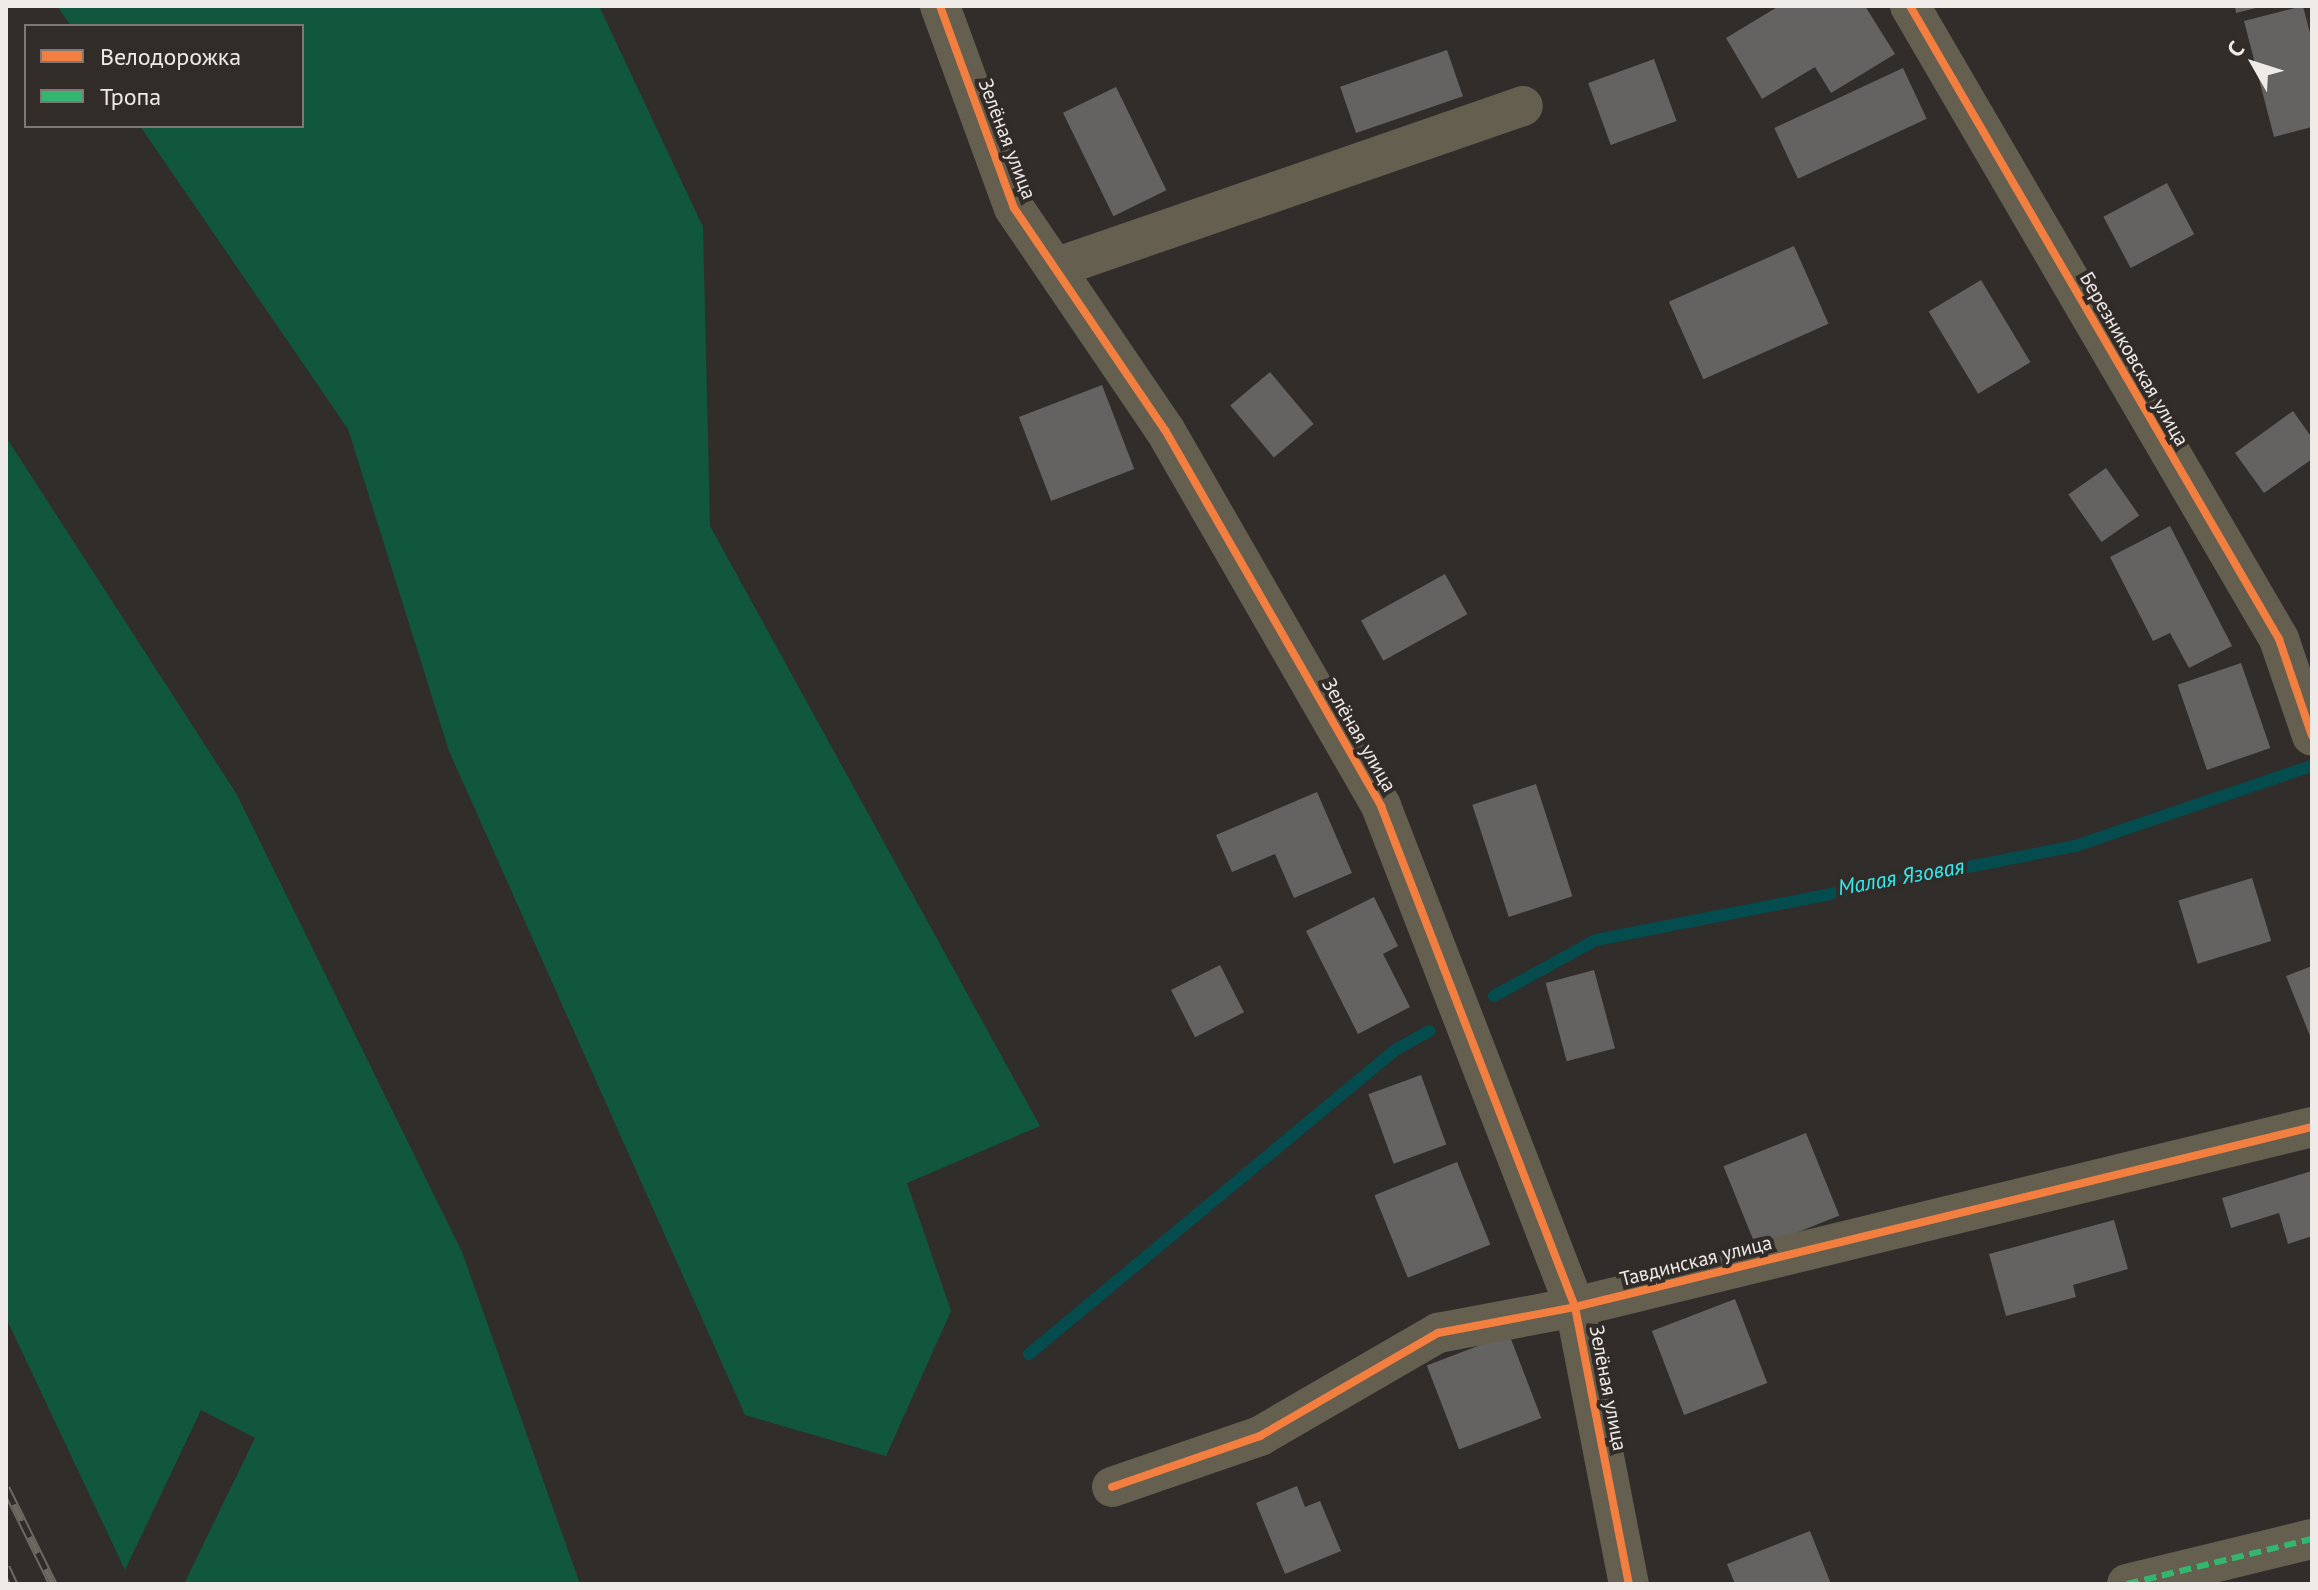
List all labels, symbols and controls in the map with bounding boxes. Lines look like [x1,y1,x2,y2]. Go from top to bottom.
legend [24,24,304,128]
north arrow [2214,24,2294,104]
text: С [2221,35,2250,62]
text: Велодорожка [100,41,241,72]
street label: Зелёная улица [973,75,1041,203]
text: Тропа [100,81,161,112]
street label: Березниковская улица [2074,268,2194,450]
street label: Зелёная улица [1317,674,1401,796]
water label: Малая Язовая [1836,853,1966,901]
street label: Тавдинская улица [1618,1231,1774,1291]
street label: Зелёная улица [1584,1323,1632,1453]

